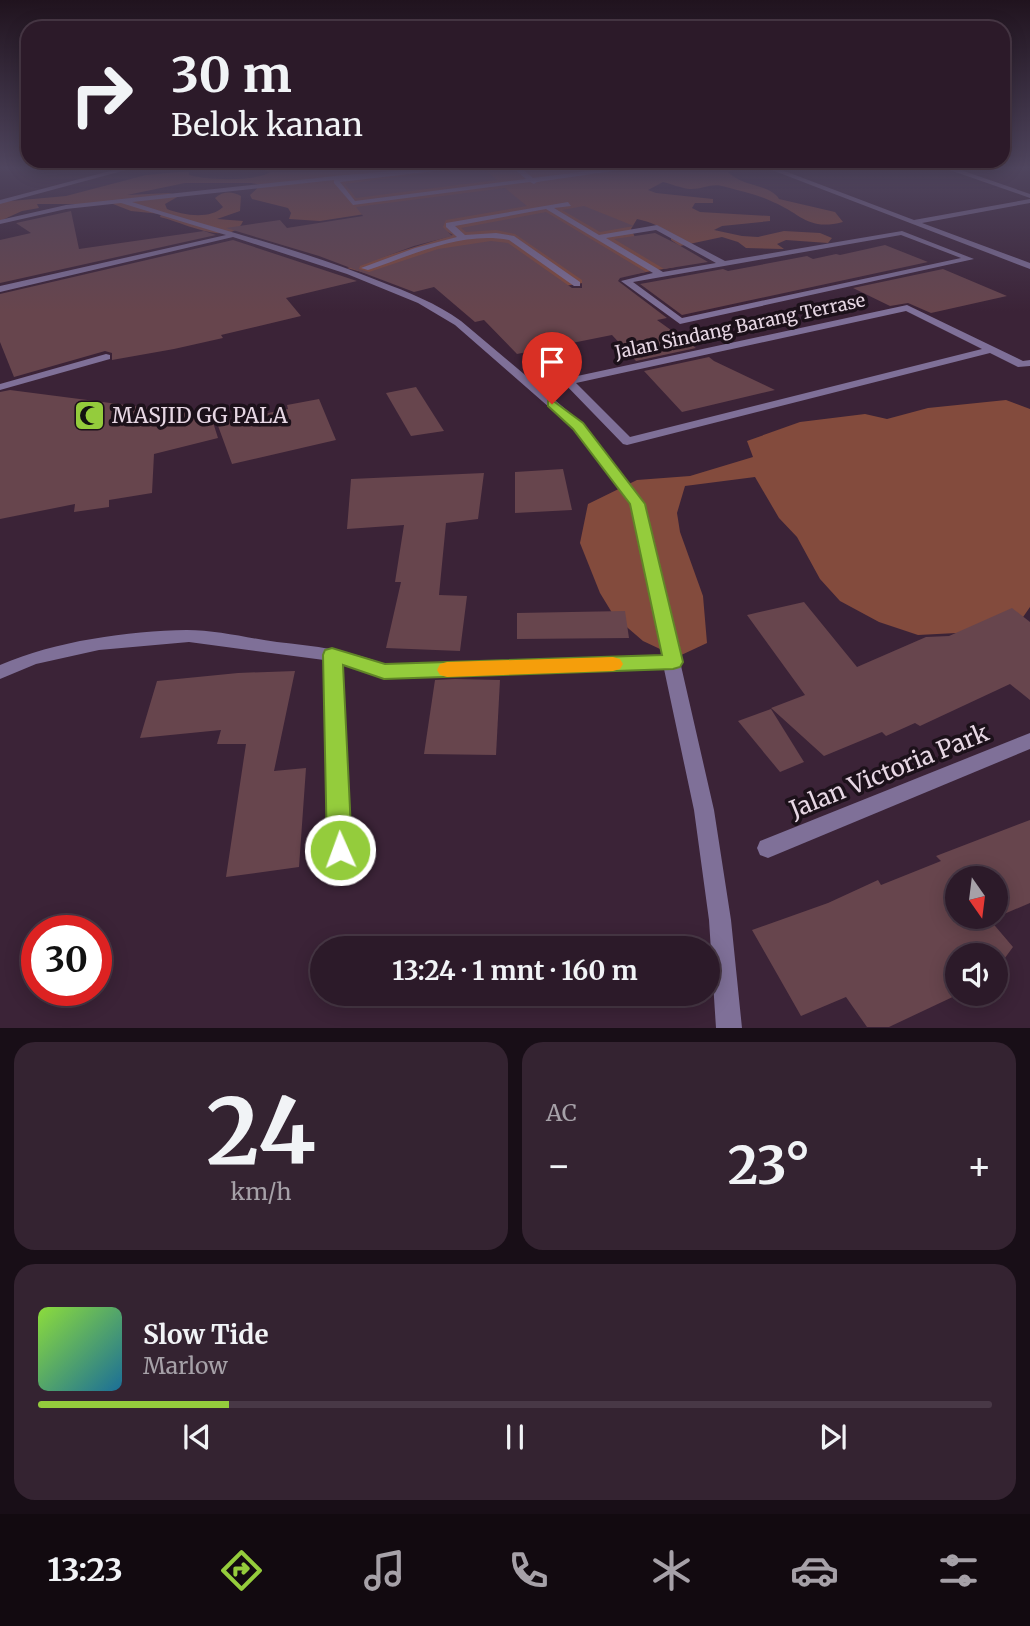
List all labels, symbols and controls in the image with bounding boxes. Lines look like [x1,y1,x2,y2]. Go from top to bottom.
text: 30 m [171,44,292,105]
icon: right [56,49,147,140]
text: Belok kanan [171,105,363,145]
street label: Jalan Sindang Barang Terrase [612,288,867,364]
pin [522,332,582,404]
icon: arrive [533,343,571,381]
mosque icon: MASJID GG PALA [72,398,106,432]
place label: MASJID GG PALA [112,402,288,429]
street label: Jalan Victoria Park [784,717,994,825]
position arrow [303,813,377,887]
north arrow [945,866,1008,929]
map controls [945,866,1008,1006]
speed limit sign: 30 [21,915,112,1006]
button: sound [945,943,1008,1006]
text: 13:24 · 1 mnt · 160 m [392,954,638,987]
text: 24 [206,1074,316,1189]
text: AC [546,1098,577,1127]
text: 23° [728,1133,810,1198]
text: − [546,1142,571,1189]
text: + [967,1142,992,1189]
text: km/h [231,1177,291,1206]
text: Slow Tide [143,1318,269,1351]
text: Marlow [143,1351,228,1380]
icon: previous [178,1418,216,1456]
icon: pause [496,1418,534,1456]
icon: next [814,1418,852,1456]
icon: directions [217,1546,266,1595]
icon: music [360,1546,409,1595]
icon: phone [504,1546,553,1595]
icon: climate [647,1546,696,1595]
icon: car [790,1546,839,1595]
icon: filters [934,1546,983,1595]
text: 13:23 [47,1550,123,1590]

